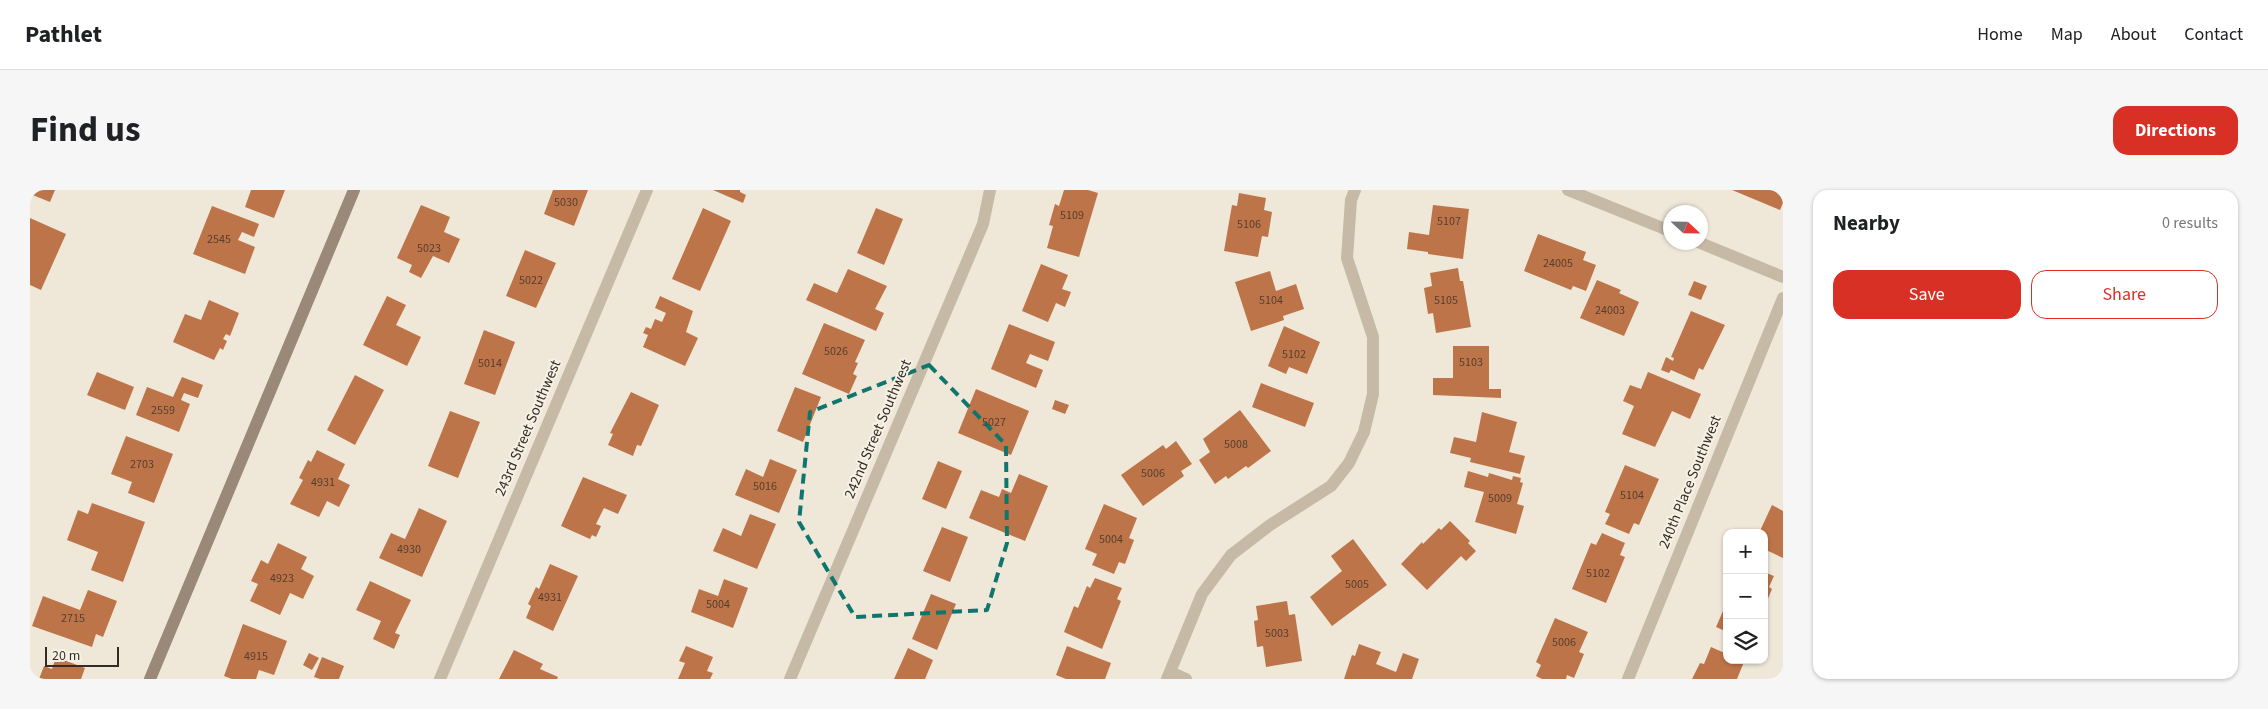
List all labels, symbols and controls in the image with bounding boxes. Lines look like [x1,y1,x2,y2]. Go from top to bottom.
text: Pathlet [25,17,102,52]
text: Home [1977,22,2023,47]
text: Map [2051,22,2083,47]
text: About [2111,22,2156,47]
text: Contact [2184,22,2243,47]
text: Find us [30,105,140,155]
button: Directions [2113,106,2238,155]
house number: 5030 [554,194,578,211]
north arrow [1663,205,1708,250]
house number: 5109 [1060,207,1084,224]
text: Nearby [1833,208,1900,238]
text: 0 results [2162,212,2218,234]
house number: 5107 [1437,213,1461,230]
house number: 5106 [1237,216,1261,233]
house number: 2545 [207,231,231,248]
house number: 5023 [417,240,441,257]
house number: 24005 [1543,255,1573,272]
button: Save [1833,270,2021,319]
button: Share [2031,270,2218,319]
house number: 5022 [519,272,543,289]
house number: 5104 [1259,292,1283,309]
house number: 5105 [1434,292,1458,309]
house number: 24003 [1595,302,1625,319]
house number: 5026 [824,343,848,360]
house number: 5102 [1282,346,1306,363]
house number: 5103 [1459,354,1483,371]
house number: 5014 [478,355,502,372]
street label: 242nd Street Southwest [839,356,917,502]
street label: 243rd Street Southwest [490,357,566,499]
house number: 2559 [151,402,175,419]
street label: 240th Place Southwest [1654,412,1726,552]
house number: 5027 [982,414,1006,431]
house number: 5008 [1224,436,1248,453]
house number: 2703 [130,456,154,473]
house number: 5006 [1141,465,1165,482]
house number: 4931 [311,474,335,491]
house number: 5016 [753,478,777,495]
house number: 5104 [1620,487,1644,504]
house number: 5009 [1488,490,1512,507]
map controls [1723,529,1768,664]
button: + [1723,529,1768,574]
house number: 5004 [1099,531,1123,548]
house number: 4930 [397,541,421,558]
house number: 5102 [1586,565,1610,582]
house number: 4923 [270,570,294,587]
button: − [1723,574,1768,619]
house number: 5005 [1345,576,1369,593]
house number: 4931 [538,589,562,606]
house number: 5004 [706,596,730,613]
house number: 2715 [61,610,85,627]
button: layers [1723,619,1768,664]
house number: 5003 [1265,625,1289,642]
house number: 5006 [1552,634,1576,651]
scale bar [45,644,119,667]
text: 20 m [52,646,80,666]
house number: 4915 [244,648,268,665]

